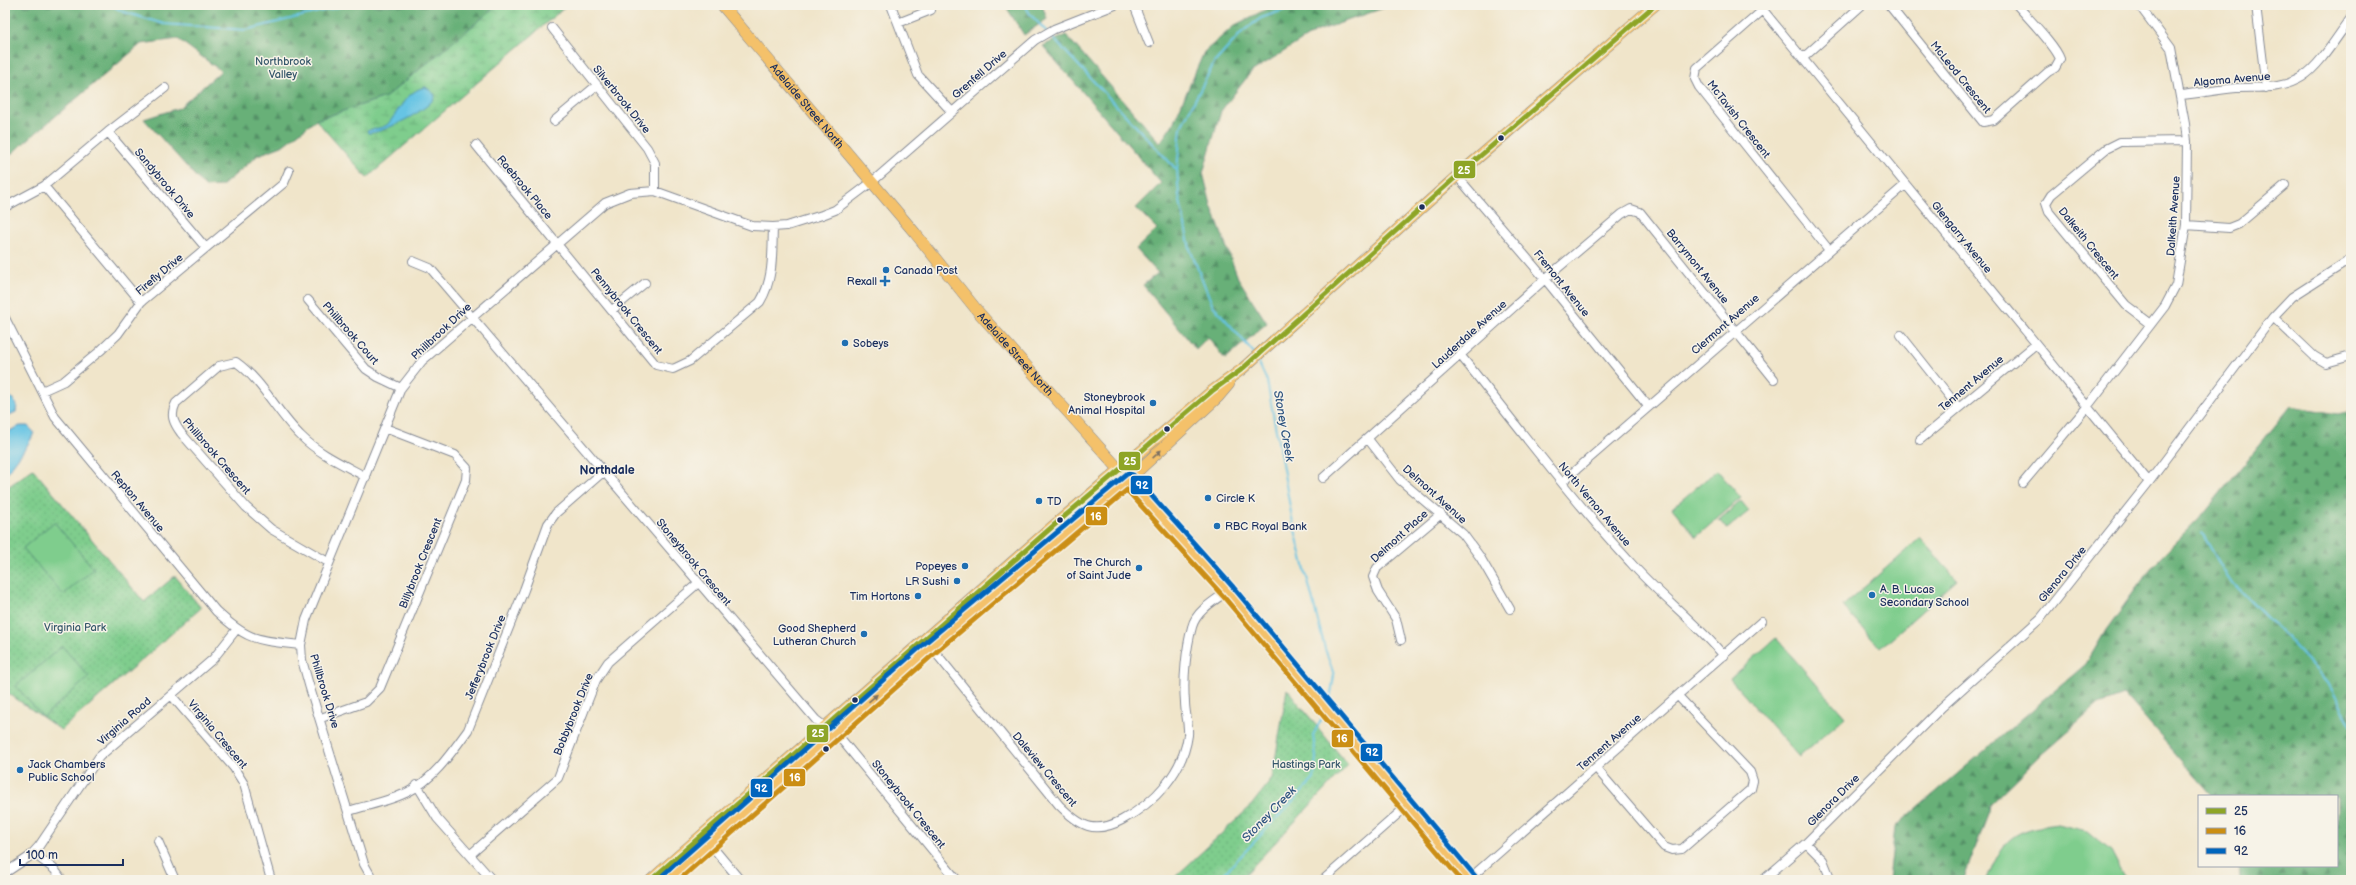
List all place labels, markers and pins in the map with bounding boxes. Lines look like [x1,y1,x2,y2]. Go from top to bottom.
unlabelled marker [1496,133,1506,143]
unlabelled marker [1417,202,1427,212]
place label: Canada Post [894,264,958,277]
marker: Canada Post [881,265,891,275]
place label: Rexall [847,275,877,288]
marker: Rexall [880,276,890,286]
place label: Sobeys [853,337,889,350]
marker: Sobeys [840,338,850,348]
place label: Stoneybrook Animal Hospital [1068,391,1146,417]
marker: Stoneybrook Animal Hospital [1148,398,1158,408]
unlabelled marker [1162,424,1172,434]
place label: Circle K [1216,492,1256,505]
marker: Circle K [1203,493,1213,503]
place label: TD [1047,495,1062,508]
marker: TD [1034,496,1044,506]
unlabelled marker [1055,515,1065,525]
place label: RBC Royal Bank [1225,520,1307,533]
marker: RBC Royal Bank [1212,521,1222,531]
place label: The Church of Saint Jude [1067,556,1131,582]
place label: Popeyes [915,560,958,573]
marker: Popeyes [960,561,970,571]
marker: The Church of Saint Jude [1134,563,1144,573]
place label: LR Sushi [905,575,949,588]
marker: LR Sushi [952,576,962,586]
place label: A. B. Lucas Secondary School [1880,583,1969,609]
place label: Tim Hortons [850,590,911,603]
marker: A. B. Lucas Secondary School [1867,590,1877,600]
marker: Tim Hortons [913,591,923,601]
place label: Good Shepherd Lutheran Church [773,622,856,648]
marker: Good Shepherd Lutheran Church [859,629,869,639]
unlabelled marker [850,695,860,705]
unlabelled marker [821,744,831,754]
place label: Jack Chambers Public School [28,758,106,784]
marker: Jack Chambers Public School [15,765,25,775]

